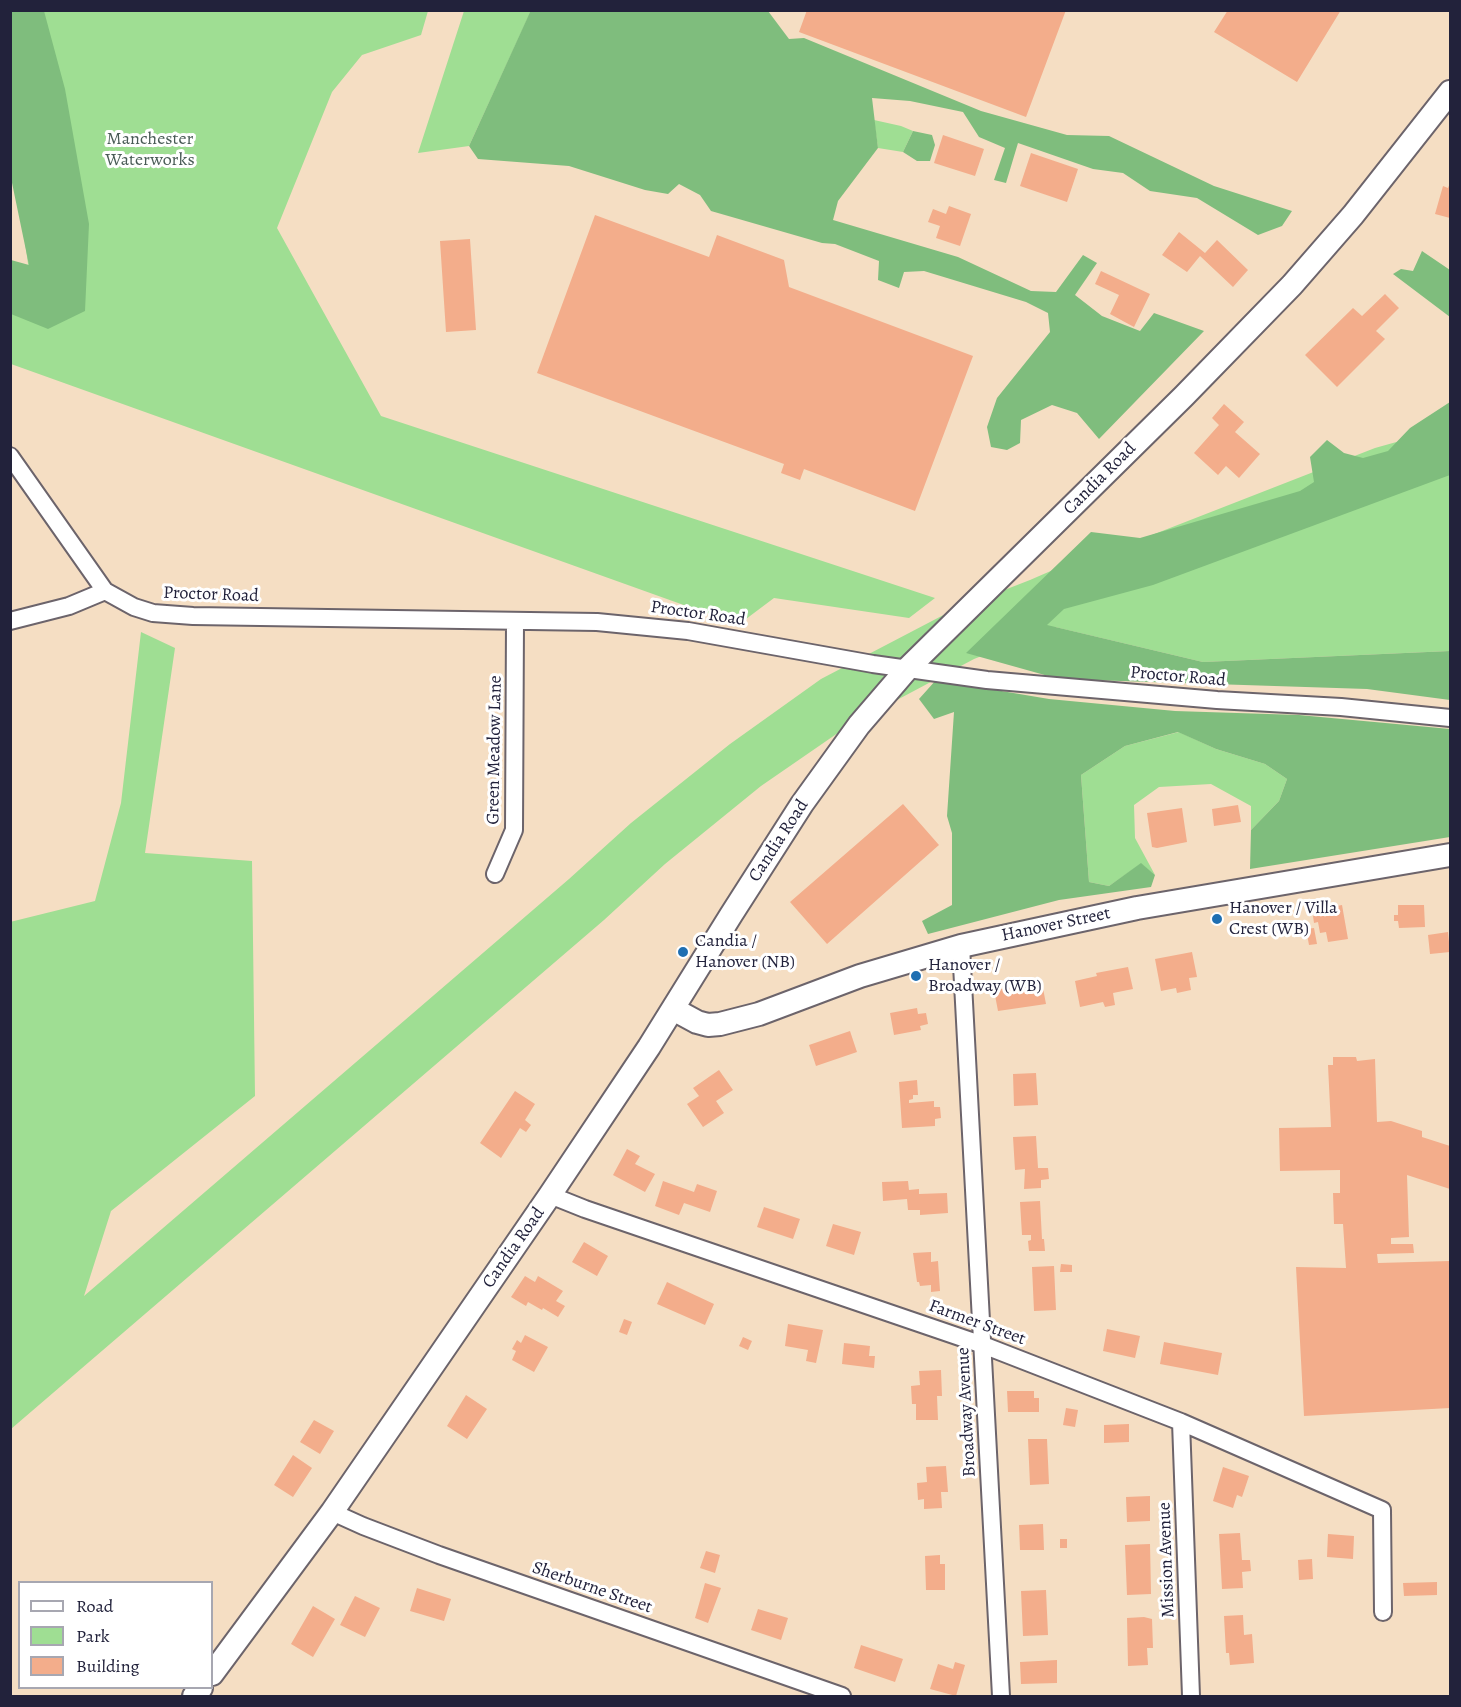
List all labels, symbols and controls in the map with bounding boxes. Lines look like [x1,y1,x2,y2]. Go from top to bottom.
park label: Manchester Waterworks [105,129,195,172]
street label: Candia Road [1059,438,1141,520]
street label: Proctor Road [163,583,259,607]
street label: Proctor Road [649,597,747,631]
street label: Proctor Road [1129,662,1227,692]
street label: Green Meadow Lane [483,675,507,825]
street label: Candia Road [744,796,814,886]
place label: Hanover / Villa Crest (WB) [1229,898,1337,940]
street label: Hanover Street [1000,903,1112,947]
marker: Hanover / Villa Crest (WB) [1210,912,1224,926]
place label: Candia / Hanover (NB) [695,931,795,974]
marker: Candia / Hanover (NB) [676,945,690,959]
place label: Hanover / Broadway (WB) [928,955,1042,998]
marker: Hanover / Broadway (WB) [909,969,923,983]
street label: Candia Road [478,1203,550,1293]
street label: Farmer Street [926,1295,1028,1351]
street label: Broadway Avenue [953,1347,981,1477]
street label: Mission Avenue [1154,1502,1180,1618]
street label: Sherburne Street [529,1557,655,1619]
legend [18,1581,213,1689]
text: Road [76,1594,113,1618]
text: Park [76,1624,110,1648]
text: Building [76,1654,140,1678]

